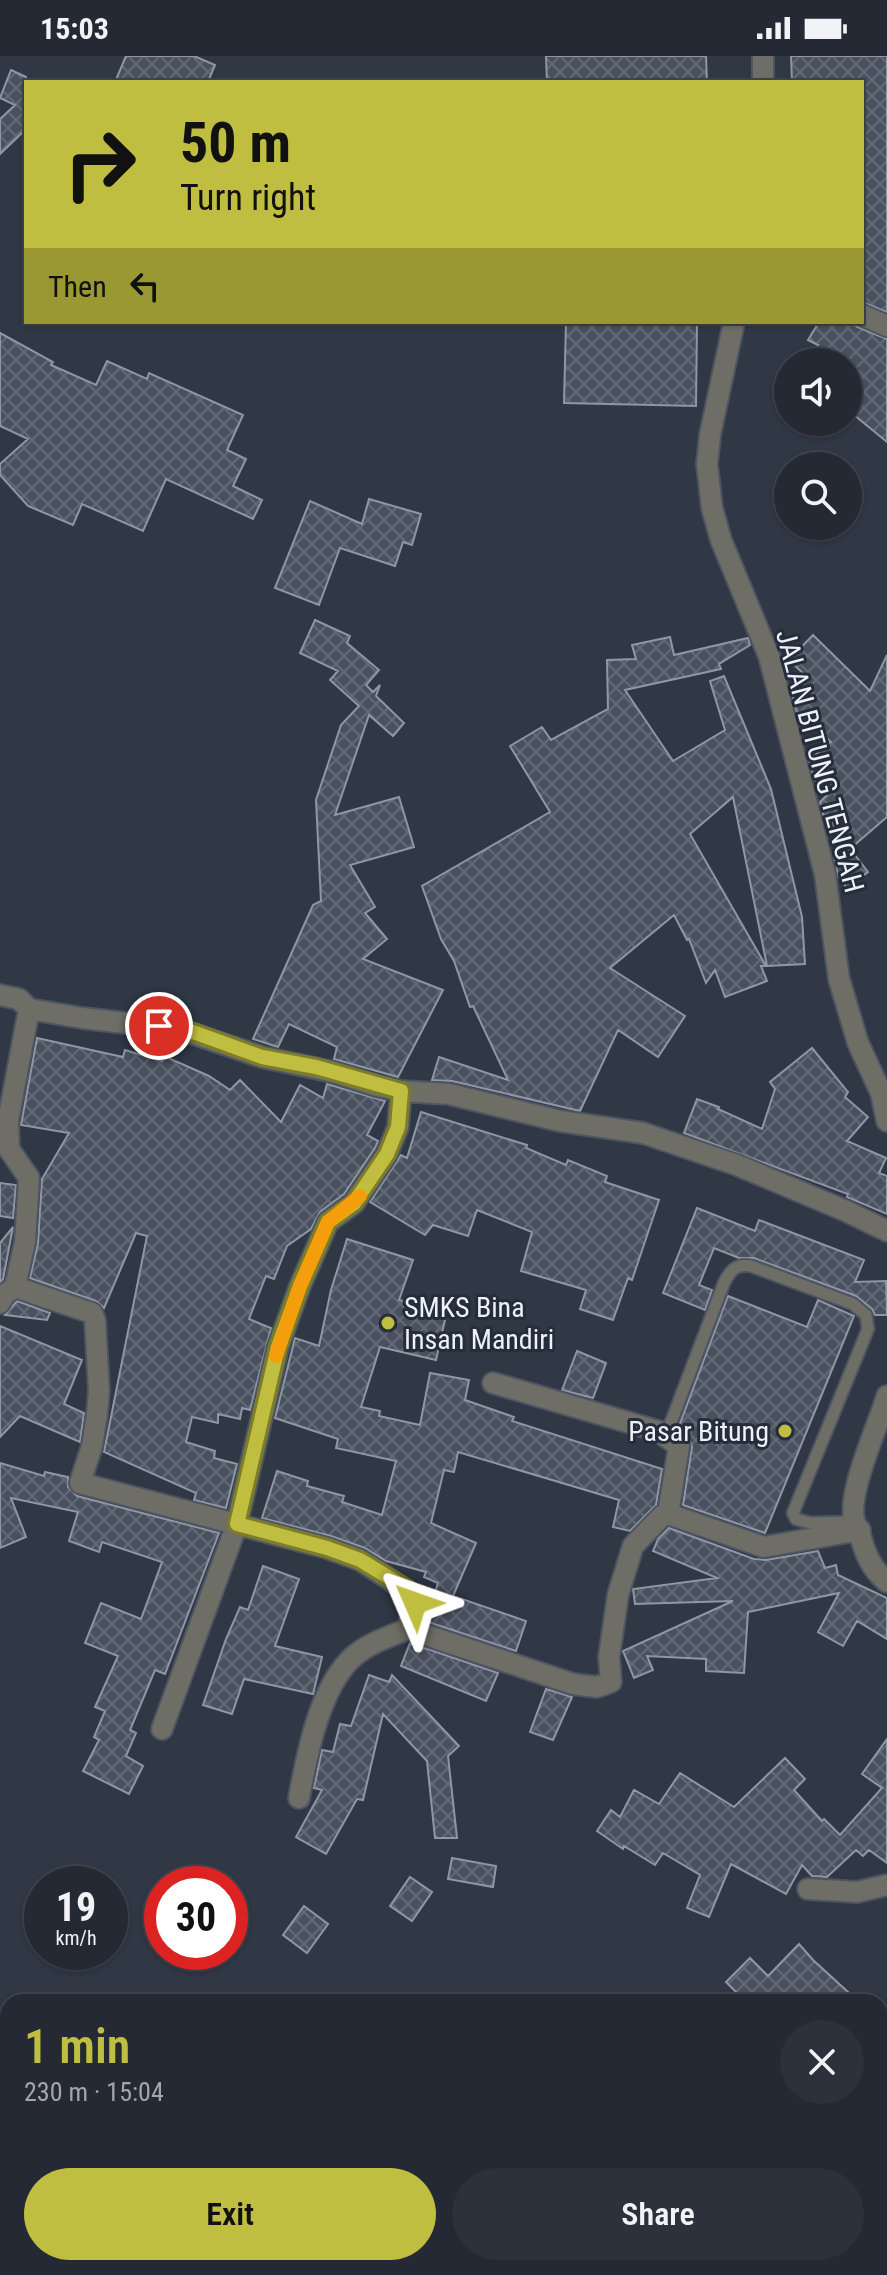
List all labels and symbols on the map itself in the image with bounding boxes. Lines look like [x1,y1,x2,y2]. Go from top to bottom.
street label: JALAN BITUNG TENGAH [769,626,871,896]
pin [125,992,193,1060]
place label: SMKS Bina Insan Mandiri [404,1291,554,1356]
marker: SMKS Bina Insan Mandiri [379,1314,397,1332]
place label: Pasar Bitung [628,1415,769,1448]
marker: Pasar Bitung [776,1422,794,1440]
position arrow [373,1561,457,1645]
speed limit sign: 30 [144,1866,248,1970]

